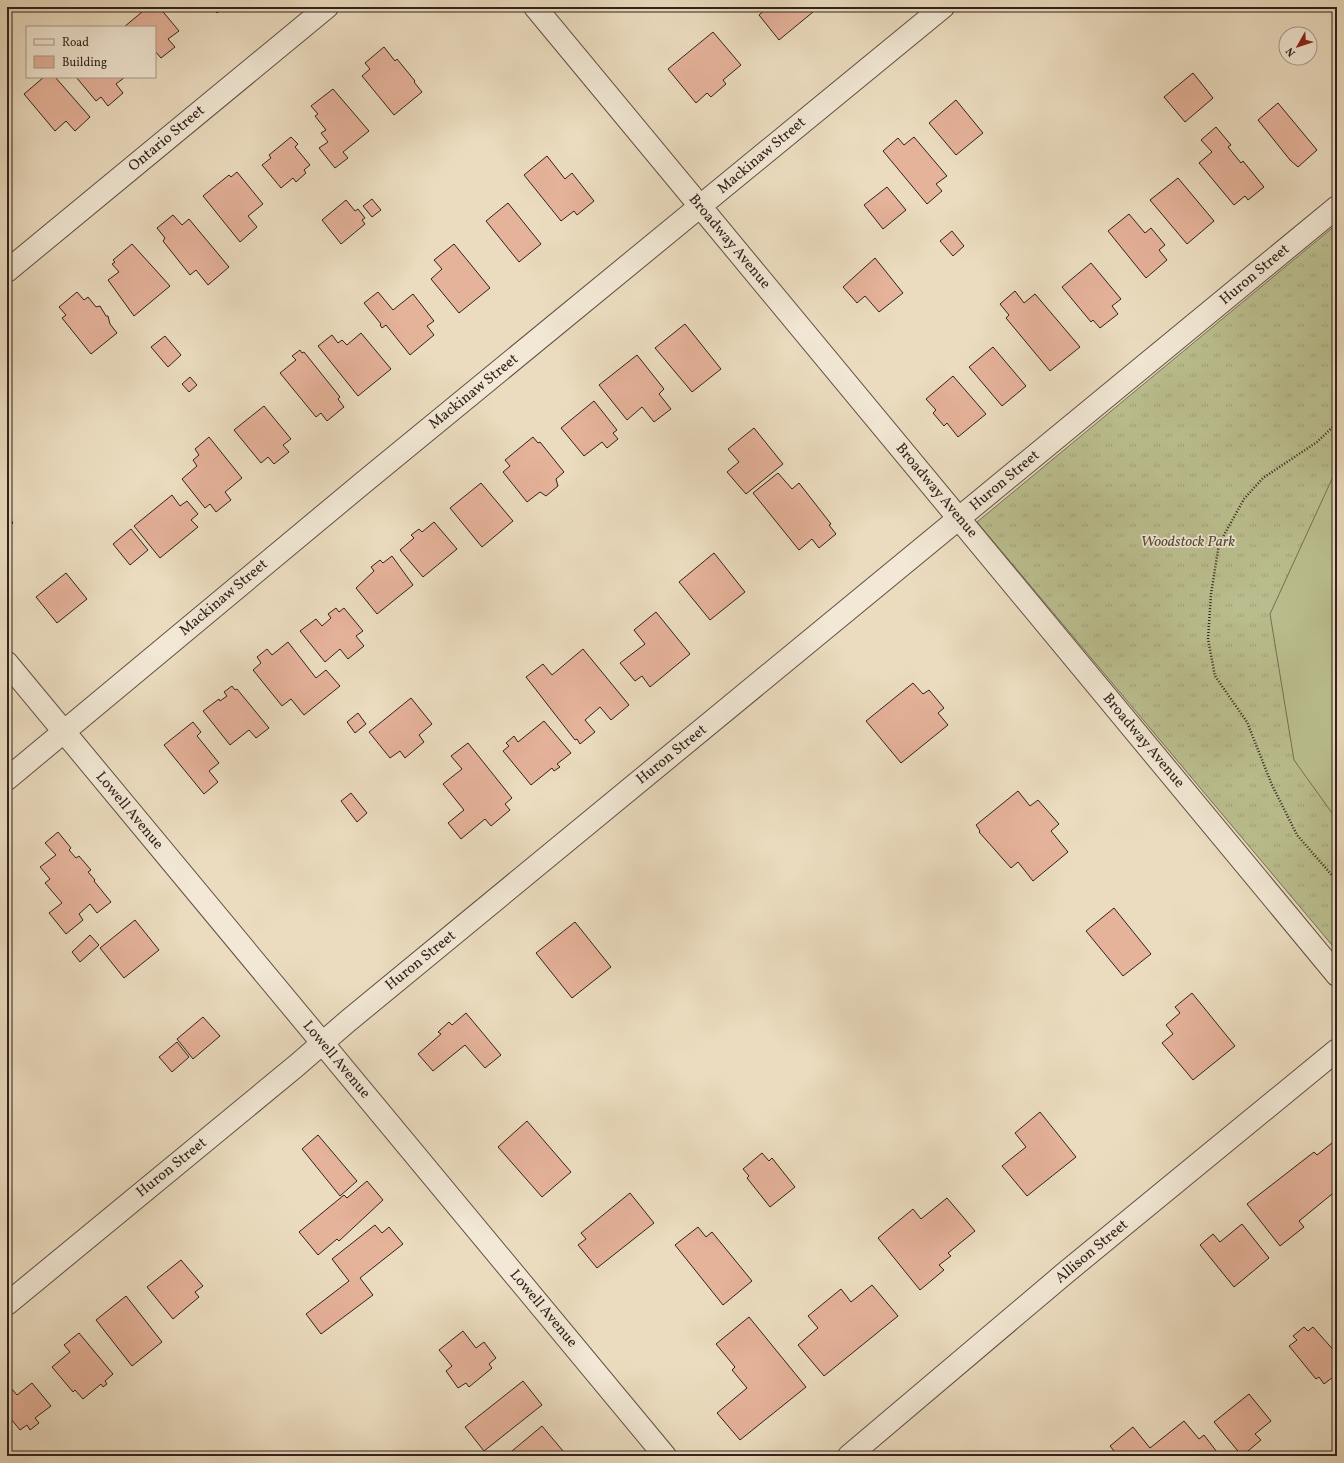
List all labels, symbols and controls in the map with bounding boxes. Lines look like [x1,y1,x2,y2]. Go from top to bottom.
legend [26,26,156,78]
north arrow [1278,26,1318,66]
text: Road [62,35,89,51]
text: N [1283,44,1300,59]
text: Building [62,55,107,71]
street label: Ontario Street [124,101,210,177]
street label: Mackinaw Street [713,113,811,199]
street label: Broadway Avenue [683,190,775,294]
street label: Huron Street [1216,240,1294,310]
street label: Mackinaw Street [425,349,523,435]
street label: Broadway Avenue [890,439,982,543]
street label: Huron Street [966,446,1044,516]
park label: Woodstock Park [1141,532,1235,553]
street label: Mackinaw Street [175,555,273,641]
street label: Broadway Avenue [1097,689,1189,793]
street label: Huron Street [632,720,712,790]
street label: Lowell Avenue [90,768,168,854]
street label: Huron Street [381,926,461,996]
street label: Lowell Avenue [297,1017,375,1103]
street label: Huron Street [132,1133,212,1203]
street label: Allison Street [1051,1215,1133,1289]
street label: Lowell Avenue [504,1266,582,1352]

